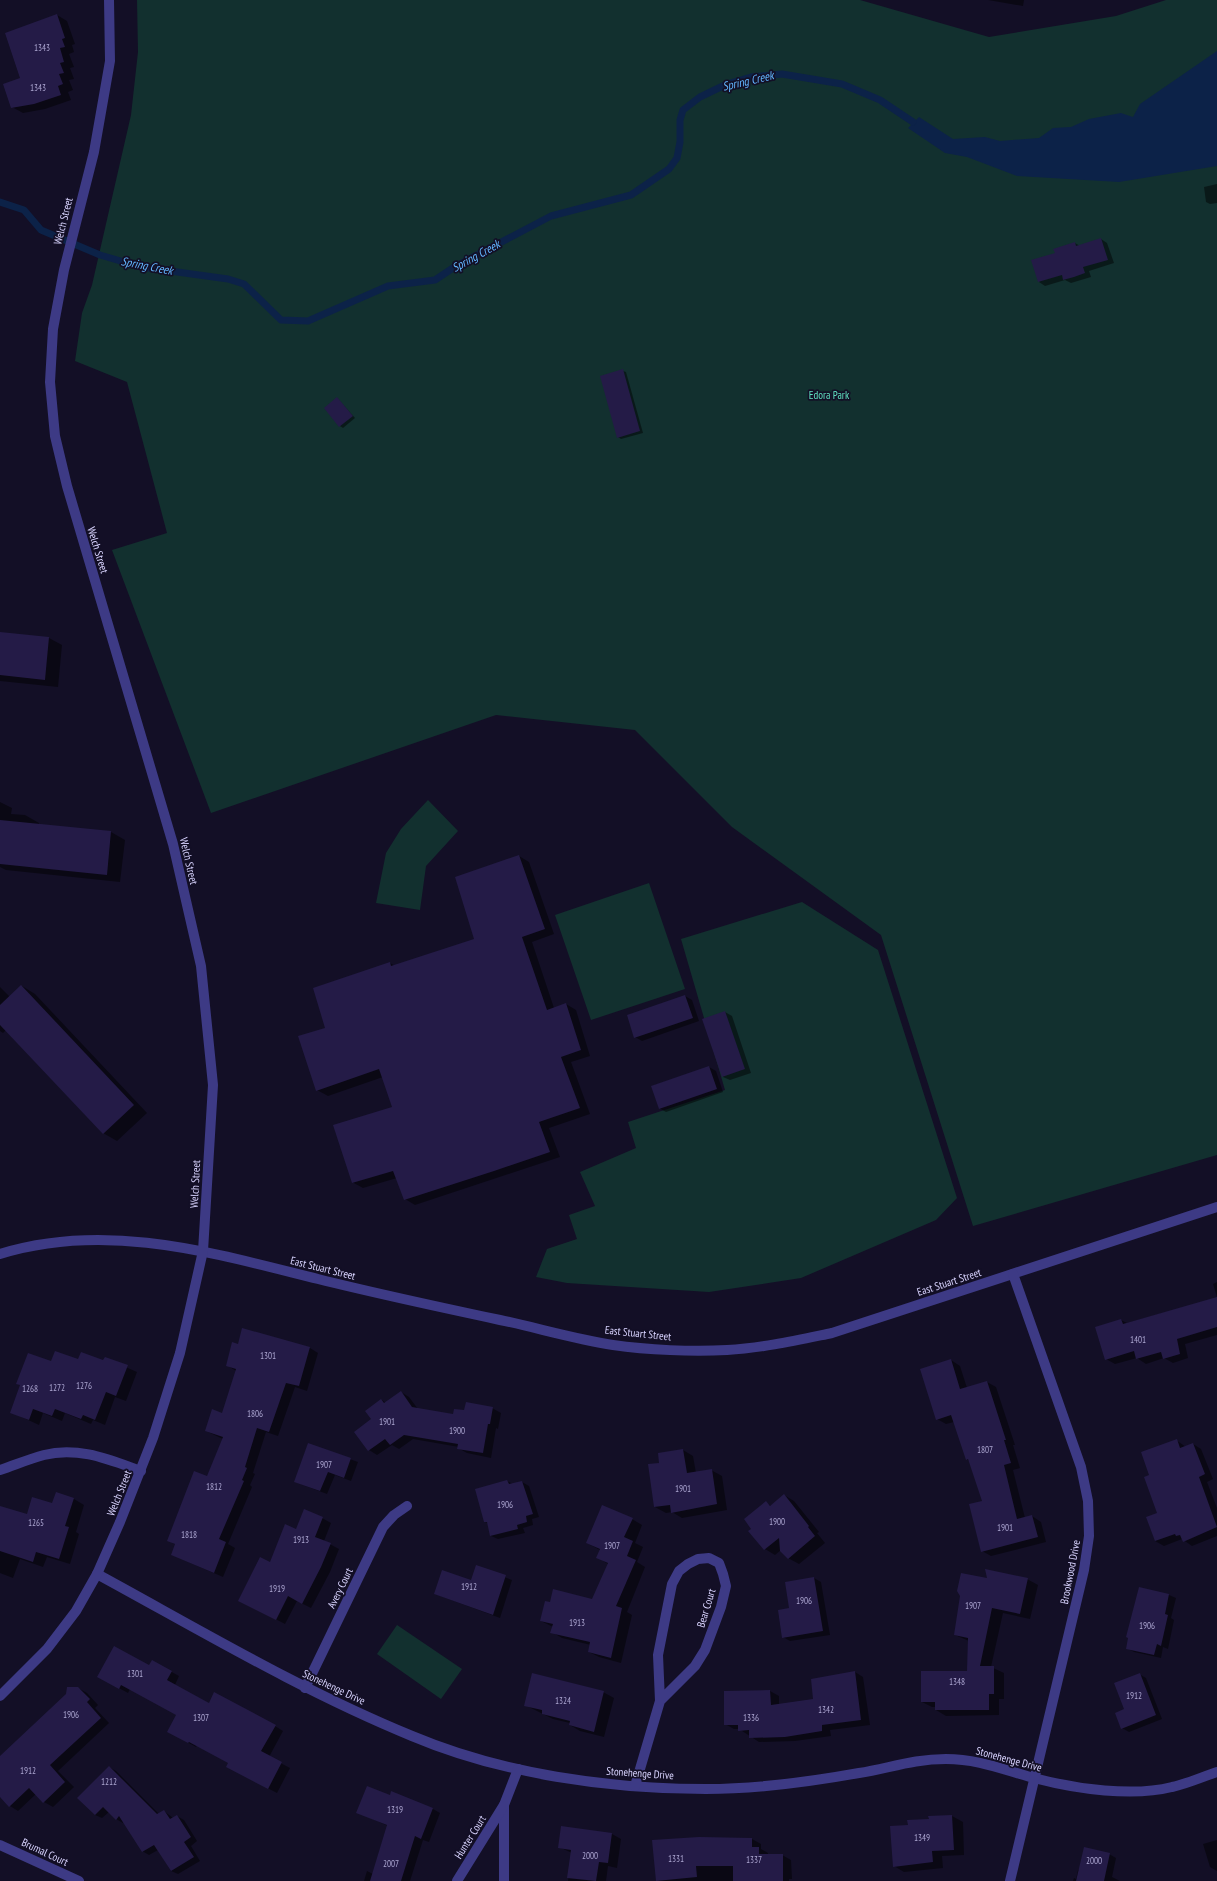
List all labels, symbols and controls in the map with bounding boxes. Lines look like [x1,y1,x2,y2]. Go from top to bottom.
house number: 1343 [34,42,50,53]
water label: Spring Creek [721,67,776,94]
house number: 1343 [30,82,46,93]
street label: Welch Street [50,196,76,246]
water label: Spring Creek [449,236,503,275]
water label: Spring Creek [120,253,176,278]
park label: Edora Park [809,388,850,402]
street label: Welch Street [84,525,112,575]
street label: Welch Street [177,836,201,886]
street label: Welch Street [187,1160,203,1208]
street label: East Stuart Street [289,1253,357,1283]
street label: East Stuart Street [915,1265,983,1299]
street label: East Stuart Street [604,1323,672,1343]
house number: 1401 [1130,1334,1146,1345]
house number: 1301 [260,1350,276,1361]
house number: 1276 [76,1380,92,1391]
house number: 1272 [49,1382,65,1393]
house number: 1268 [22,1383,38,1394]
house number: 1806 [247,1408,263,1419]
house number: 1901 [379,1416,395,1427]
house number: 1900 [449,1425,465,1436]
house number: 1807 [977,1444,993,1455]
house number: 1907 [316,1459,332,1470]
street label: Welch Street [104,1468,134,1518]
house number: 1812 [206,1481,222,1492]
house number: 1901 [675,1483,691,1494]
house number: 1906 [497,1499,513,1510]
house number: 1900 [769,1516,785,1527]
house number: 1265 [28,1517,44,1528]
house number: 1901 [997,1522,1013,1533]
house number: 1818 [181,1529,197,1540]
house number: 1913 [293,1534,309,1545]
street label: Brookwood Drive [1057,1538,1083,1605]
house number: 1907 [604,1540,620,1551]
street label: Avery Court [324,1565,356,1611]
house number: 1912 [461,1581,477,1592]
house number: 1919 [269,1583,285,1594]
street label: Bear Court [693,1587,719,1629]
house number: 1906 [796,1595,812,1606]
house number: 1907 [965,1600,981,1611]
house number: 1913 [569,1617,585,1628]
house number: 1906 [1139,1620,1155,1631]
street label: Stonehenge Drive [300,1666,368,1708]
house number: 1301 [127,1668,143,1679]
house number: 1348 [949,1676,965,1687]
house number: 1912 [1126,1690,1142,1701]
house number: 1324 [555,1695,571,1706]
house number: 1342 [818,1704,834,1715]
house number: 1906 [63,1709,79,1720]
house number: 1307 [193,1712,209,1723]
house number: 1336 [743,1712,759,1723]
street label: Stonehenge Drive [975,1743,1044,1775]
street label: Stonehenge Drive [606,1764,675,1782]
house number: 1912 [20,1765,36,1776]
house number: 1212 [101,1776,117,1787]
house number: 1319 [387,1804,403,1815]
street label: Hunter Court [451,1813,489,1861]
house number: 1349 [914,1832,930,1843]
street label: Brumal Court [19,1835,71,1869]
house number: 2000 [582,1850,598,1861]
house number: 1331 [668,1853,684,1864]
house number: 1337 [746,1854,762,1865]
house number: 2000 [1086,1855,1102,1866]
house number: 2007 [383,1858,399,1869]

